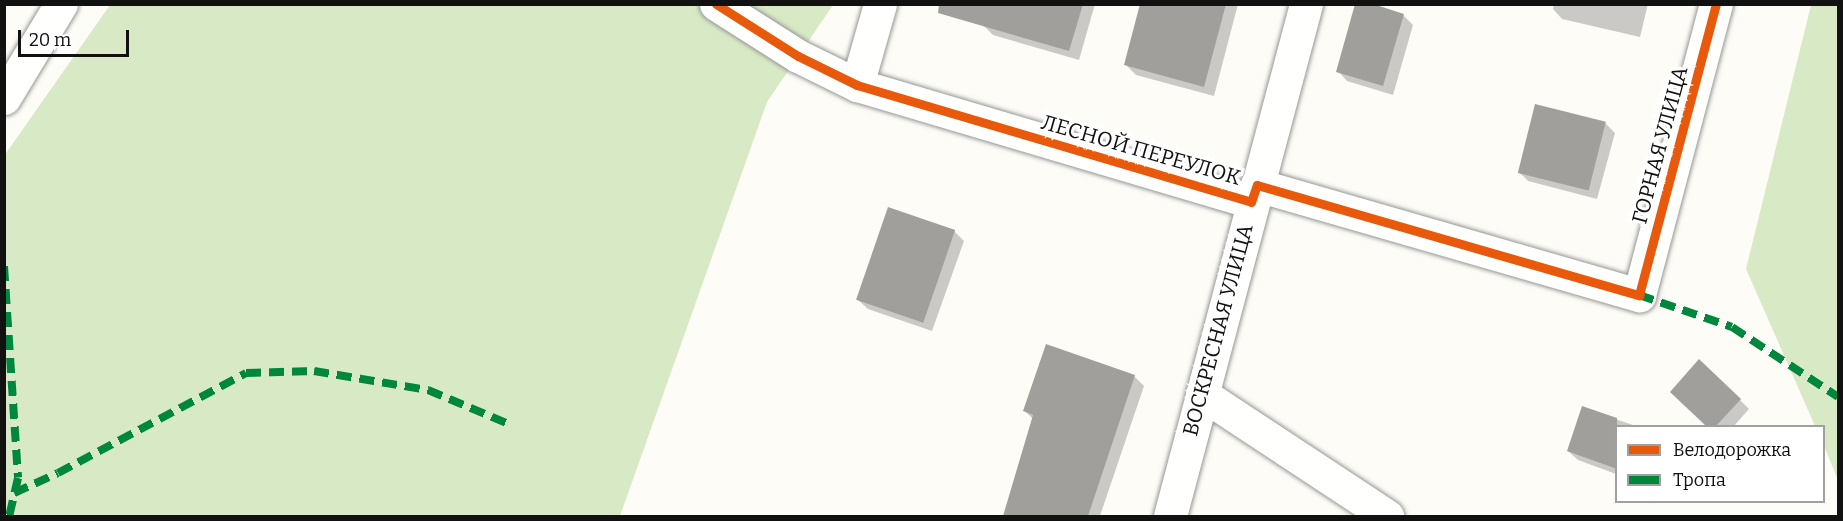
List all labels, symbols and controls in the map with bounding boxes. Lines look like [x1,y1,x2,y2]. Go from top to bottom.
scale bar [21,18,132,56]
text: 20 m [29,29,71,51]
street label: ГОРНАЯ УЛИЦА [1627,63,1693,227]
street label: ЛЕСНОЙ ПЕРЕУЛОК [1038,109,1244,191]
street label: ВОСКРЕСНАЯ УЛИЦА [1178,221,1258,439]
legend [1615,425,1825,503]
text: Велодорожка [1673,439,1791,461]
text: Тропа [1673,469,1726,491]

